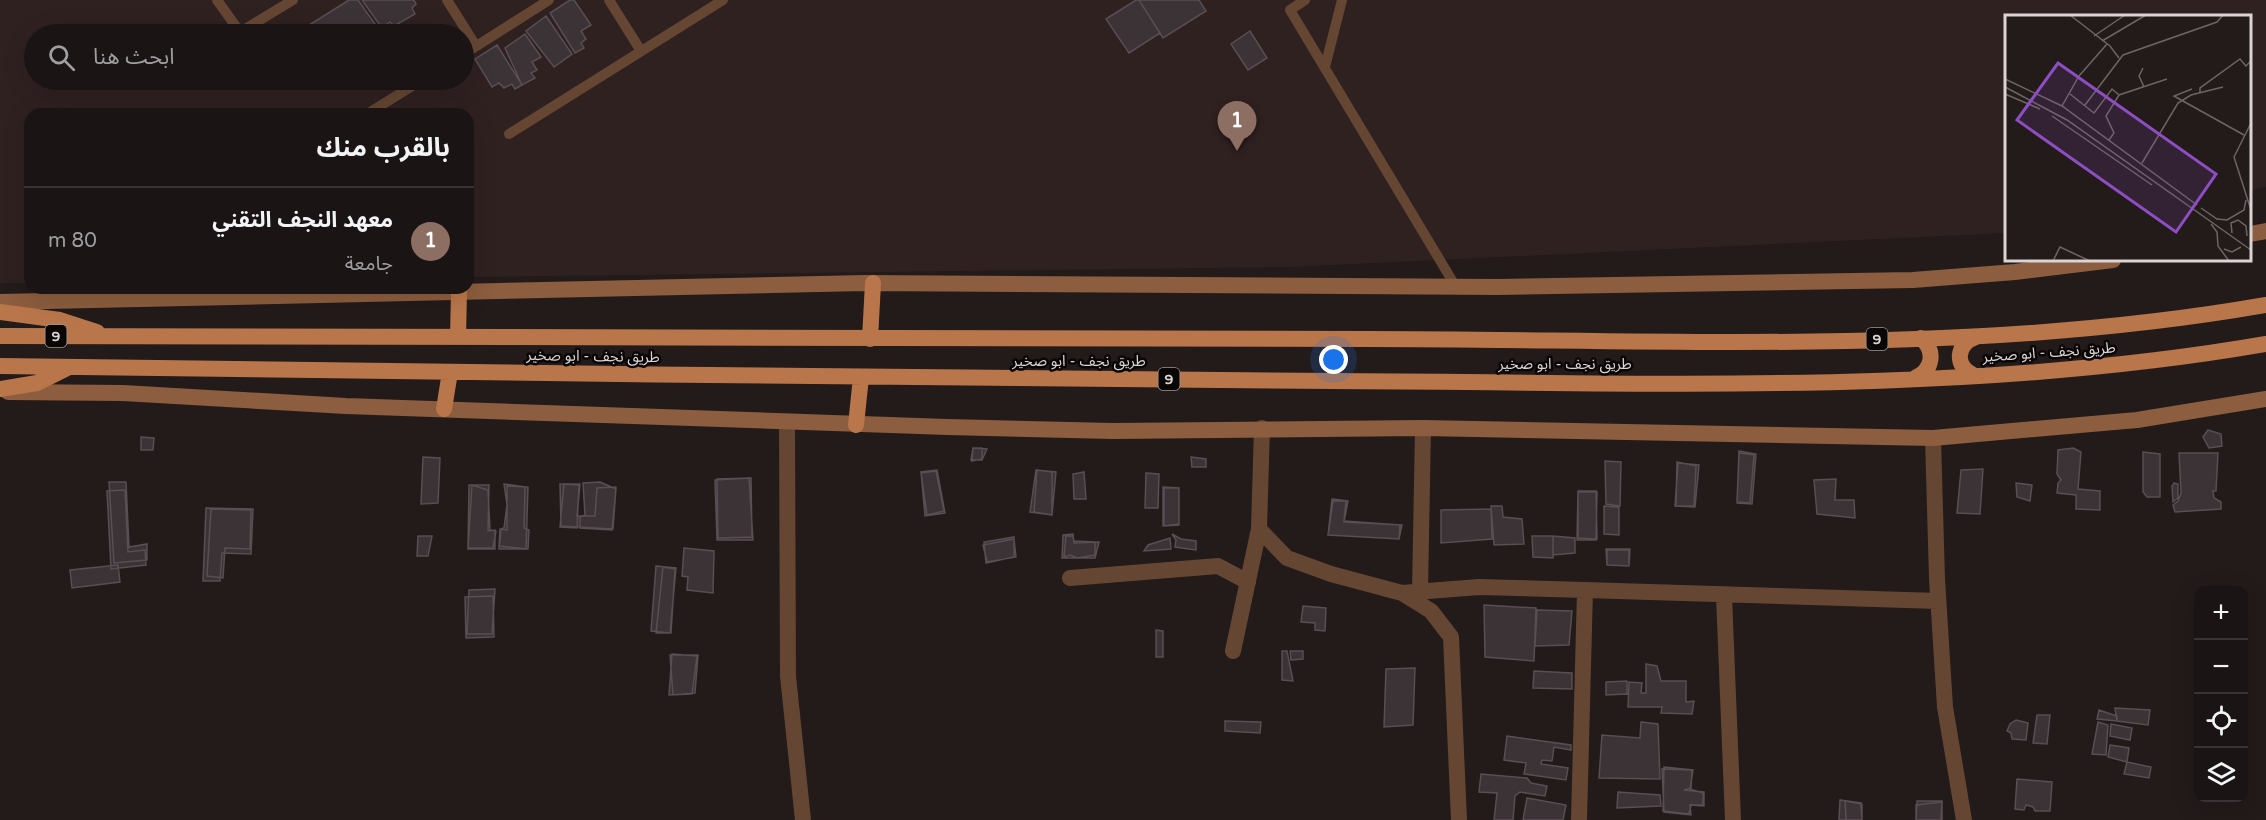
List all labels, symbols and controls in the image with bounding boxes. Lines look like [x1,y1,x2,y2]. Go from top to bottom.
inset map [2005,15,2251,261]
search box [24,24,474,90]
icon: search [45,41,78,74]
text: ابحث هنا [93,44,175,70]
pin: 1 [1218,102,1256,151]
text: بالقرب منك [316,132,450,163]
text: معهد النجف التقني [212,207,393,233]
text: 80 m [48,229,97,253]
text: 1 [424,229,437,253]
text: جامعة [345,252,393,276]
road number: 9 [46,325,66,347]
road number: 9 [1866,328,1888,350]
street label: طريق نجف - ابو صخير [1981,338,2116,367]
your location [1319,345,1348,374]
street label: طريق نجف - ابو صخير [525,346,660,367]
street label: طريق نجف - ابو صخير [1011,352,1146,371]
street label: طريق نجف - ابو صخير [1497,355,1632,374]
road number: 9 [1158,368,1180,390]
map controls [2194,586,2248,802]
button: + [2194,586,2248,640]
button: − [2194,640,2248,694]
button: locate [2194,694,2248,748]
button: layers [2194,748,2248,802]

